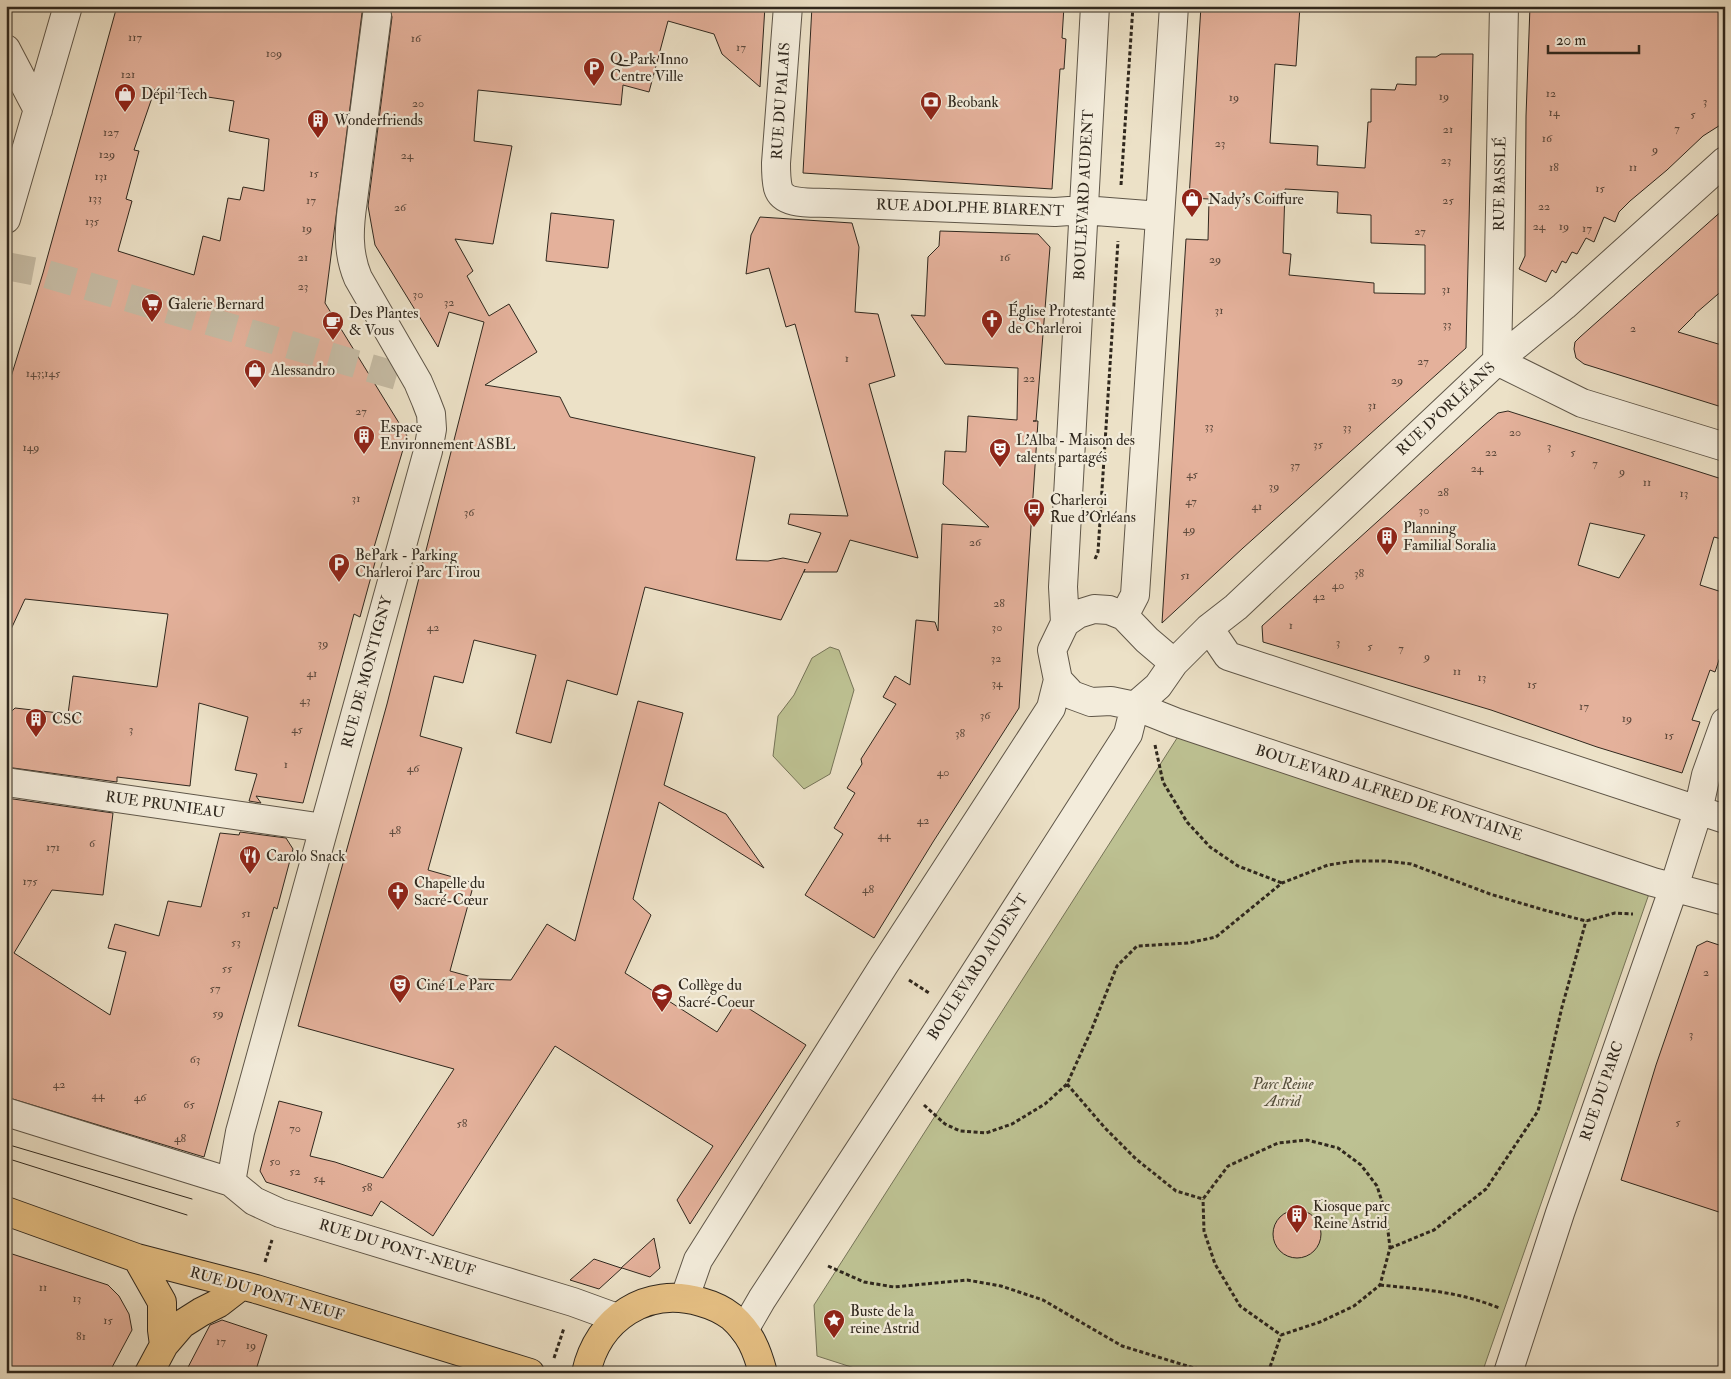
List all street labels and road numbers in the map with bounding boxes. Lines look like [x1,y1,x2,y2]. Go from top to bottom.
street label: RUE DU PALAIS [767,42,795,160]
street label: BOULEVARD AUDENT [1070,109,1098,281]
street label: RUE BASSLÉ [1488,136,1510,231]
street label: RUE ADOLPHE BIARENT [876,195,1064,221]
street label: RUE D'ORLÉANS [1391,357,1500,460]
street label: RUE DE MONTIGNY [338,593,397,750]
street label: BOULEVARD ALFRED DE FONTAINE [1253,741,1525,845]
street label: RUE PRUNIEAU [104,787,226,823]
street label: BOULEVARD AUDENT [924,890,1032,1044]
street label: RUE DU PARC [1576,1039,1628,1143]
street label: RUE DU PONT-NEUF [316,1215,478,1281]
street label: RUE DU PONT NEUF [188,1263,347,1325]

